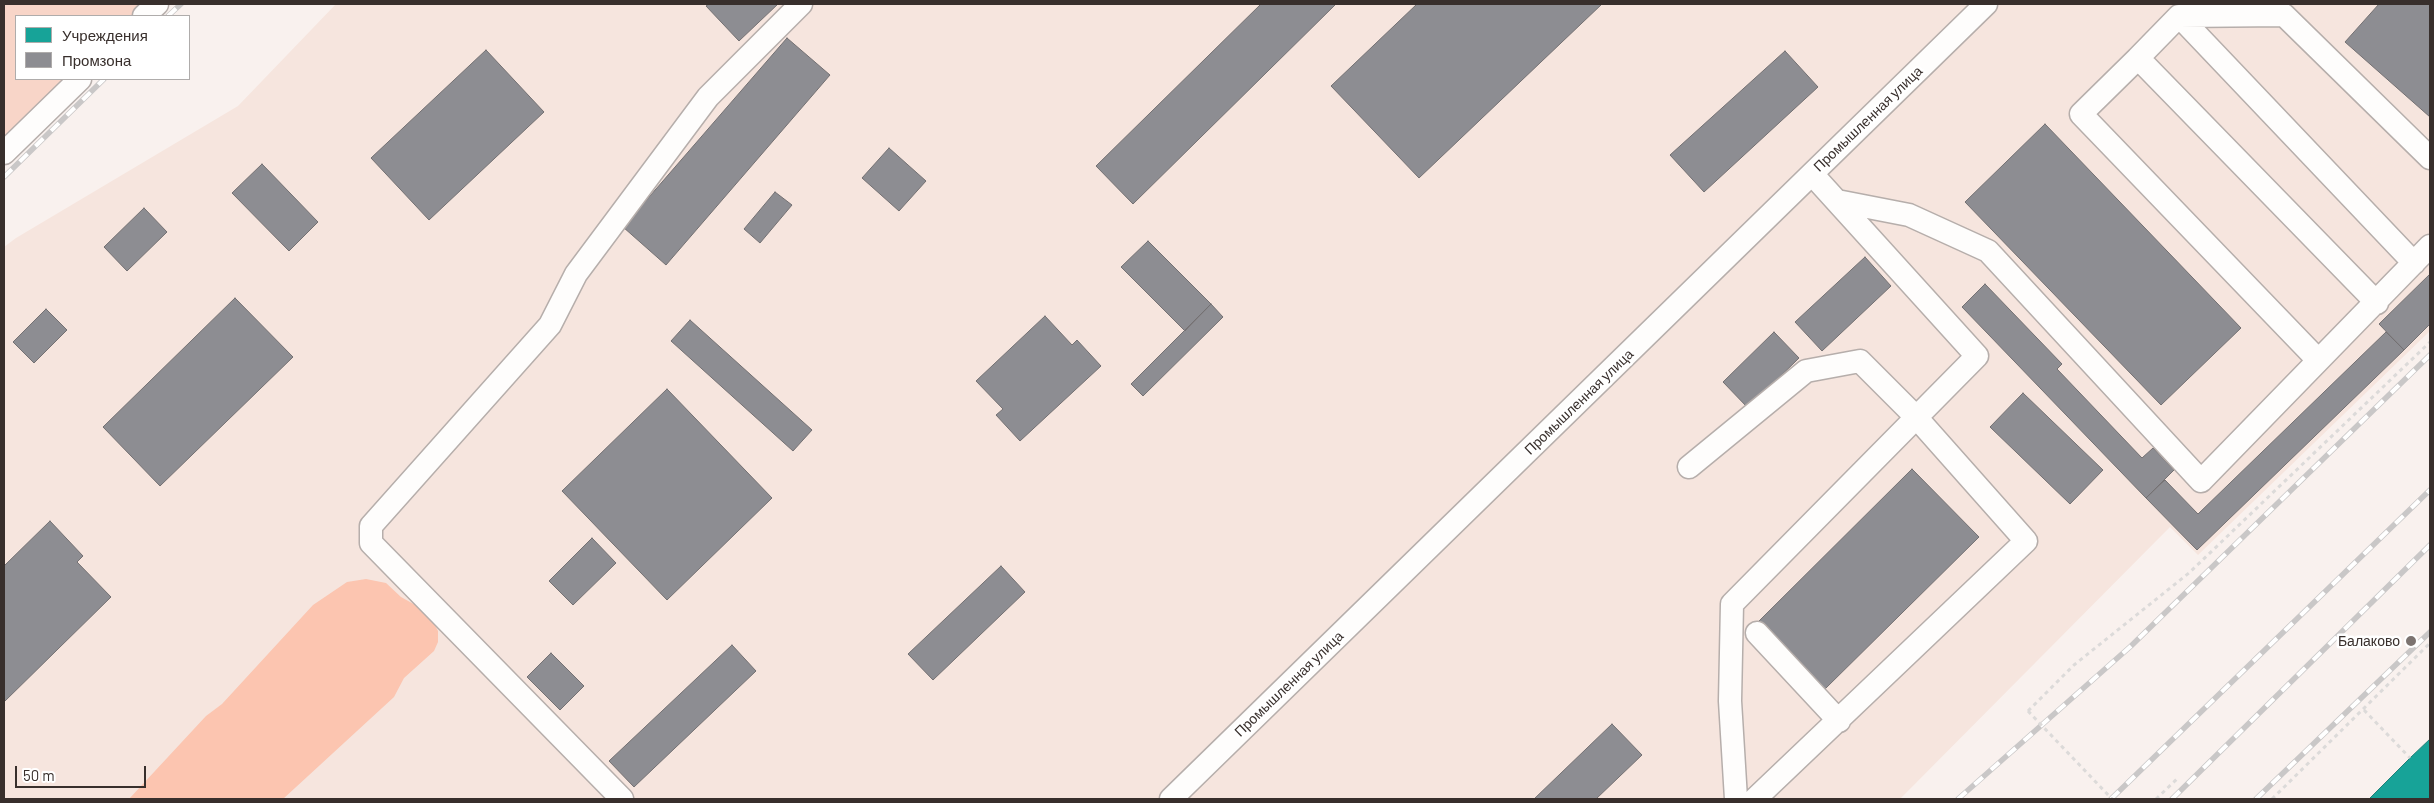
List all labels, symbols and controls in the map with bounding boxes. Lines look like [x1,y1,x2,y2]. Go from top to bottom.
legend [15,15,190,80]
text: Учреждения [62,26,148,44]
text: Промзона [62,51,131,69]
street label: Промышленная улица [1810,63,1926,175]
street label: Промышленная улица [1521,346,1637,458]
street label: Промышленная улица [1231,628,1347,740]
place label: Балаково [2338,633,2400,649]
marker: Балаково [2404,634,2418,648]
scale bar [18,756,149,788]
text: 50 m [23,766,55,784]

